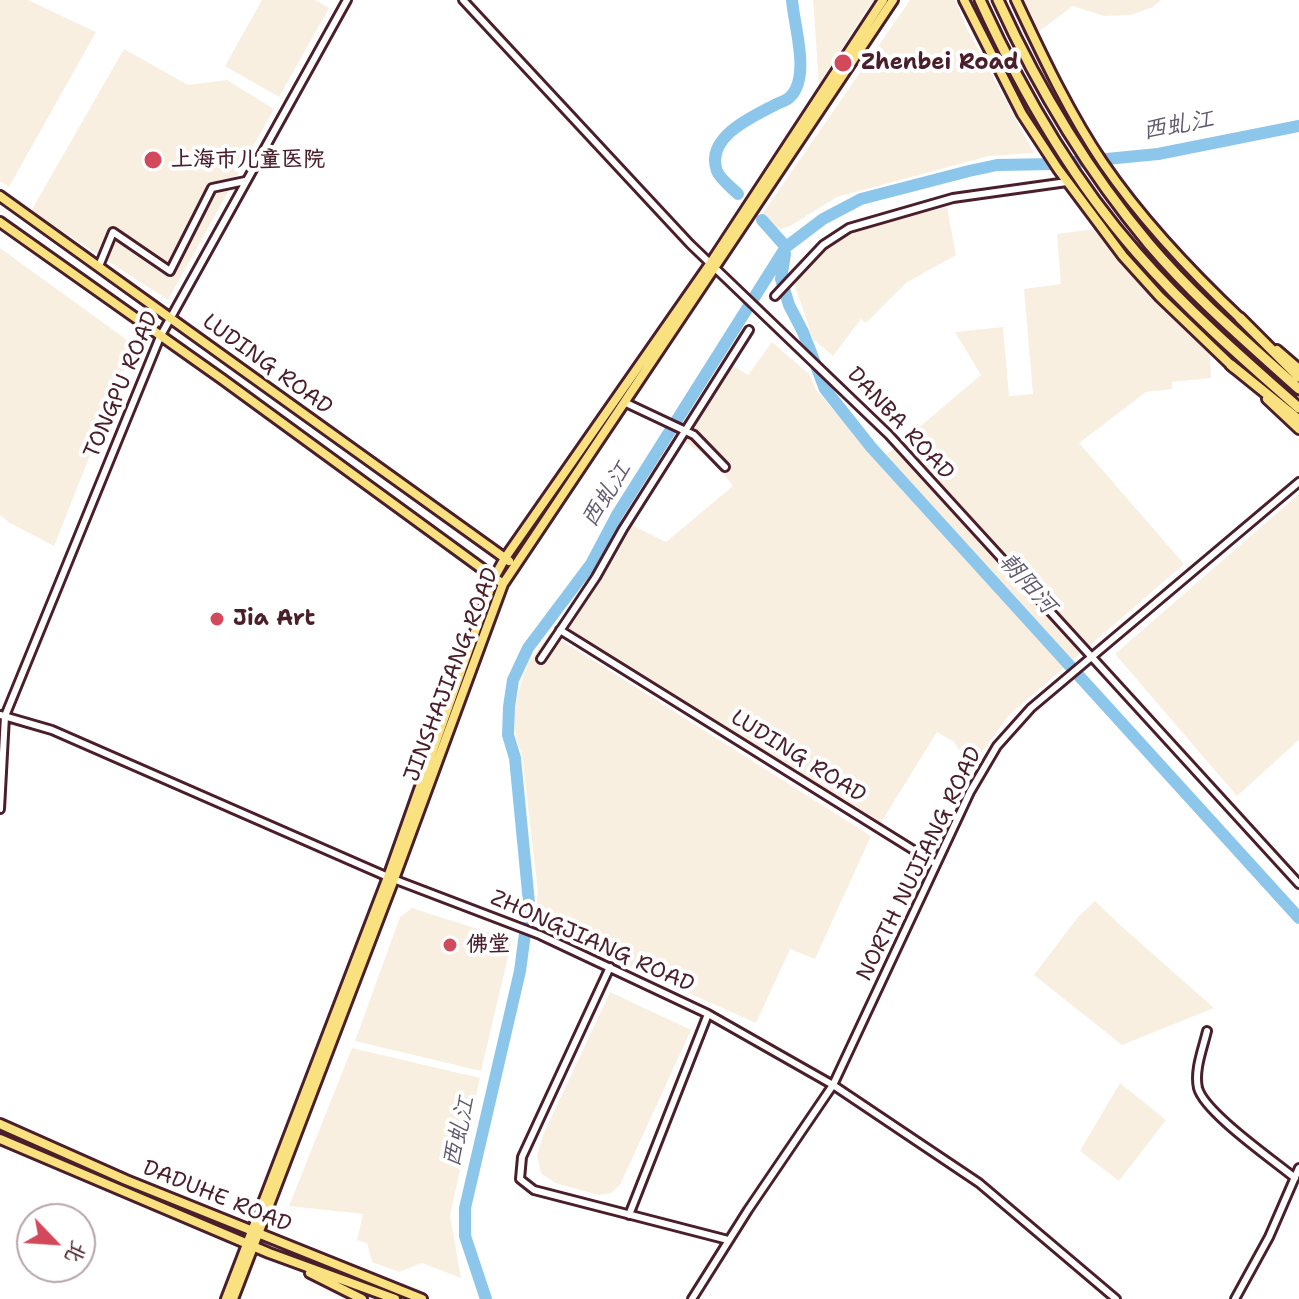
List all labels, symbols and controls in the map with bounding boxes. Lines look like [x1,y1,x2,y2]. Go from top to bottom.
place label: Zhenbei Road [861,50,1019,76]
marker: Zhenbei Road [832,52,854,74]
water label: 西虬江 [1140,106,1216,146]
place label: 上海市儿童医院 [171,147,325,173]
marker: 上海市儿童医院 [142,149,164,171]
street label: TONGPU ROAD [79,308,165,462]
street label: LUDING ROAD [197,309,337,421]
street label: DANBA ROAD [841,362,959,486]
water label: 西虬江 [576,457,638,533]
water label: 朝阳河 [992,548,1062,620]
street label: JINSHAJIANG ROAD [399,564,505,786]
place label: Jia Art [233,606,315,632]
marker: Jia Art [208,610,226,628]
street label: LUDING ROAD [726,705,870,809]
street label: NORTH NUJIANG ROAD [852,743,988,985]
street label: ZHONGJIANG ROAD [486,885,698,999]
place label: 佛堂 [466,932,510,958]
marker: 佛堂 [441,936,459,954]
water label: 西虬江 [438,1094,482,1170]
street label: DADUHE ROAD [139,1155,295,1239]
north arrow [16,1203,96,1283]
text: 北 [59,1236,94,1269]

